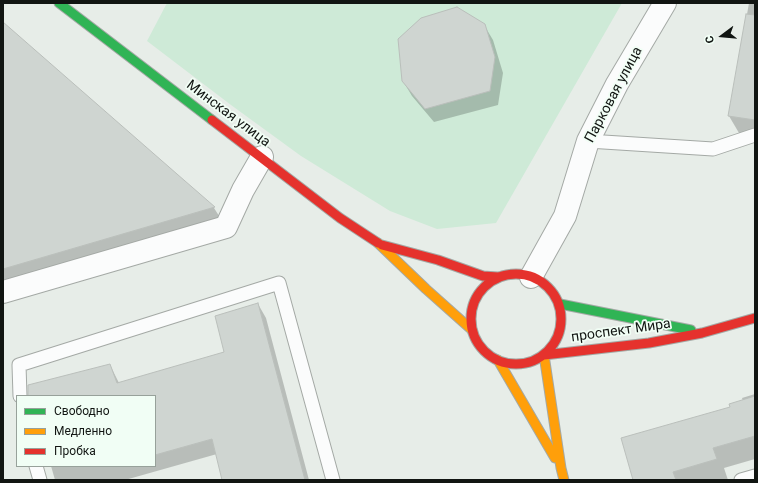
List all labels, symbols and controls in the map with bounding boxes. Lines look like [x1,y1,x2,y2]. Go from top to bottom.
north arrow [702,16,742,56]
text: С [703,34,717,45]
street label: Парковая улица [582,44,646,146]
street label: Минская улица [183,77,273,151]
street label: проспект Мира [570,316,672,346]
legend [16,395,156,467]
text: Свободно [54,404,110,418]
text: Медленно [54,424,112,438]
text: Пробка [54,444,96,458]

